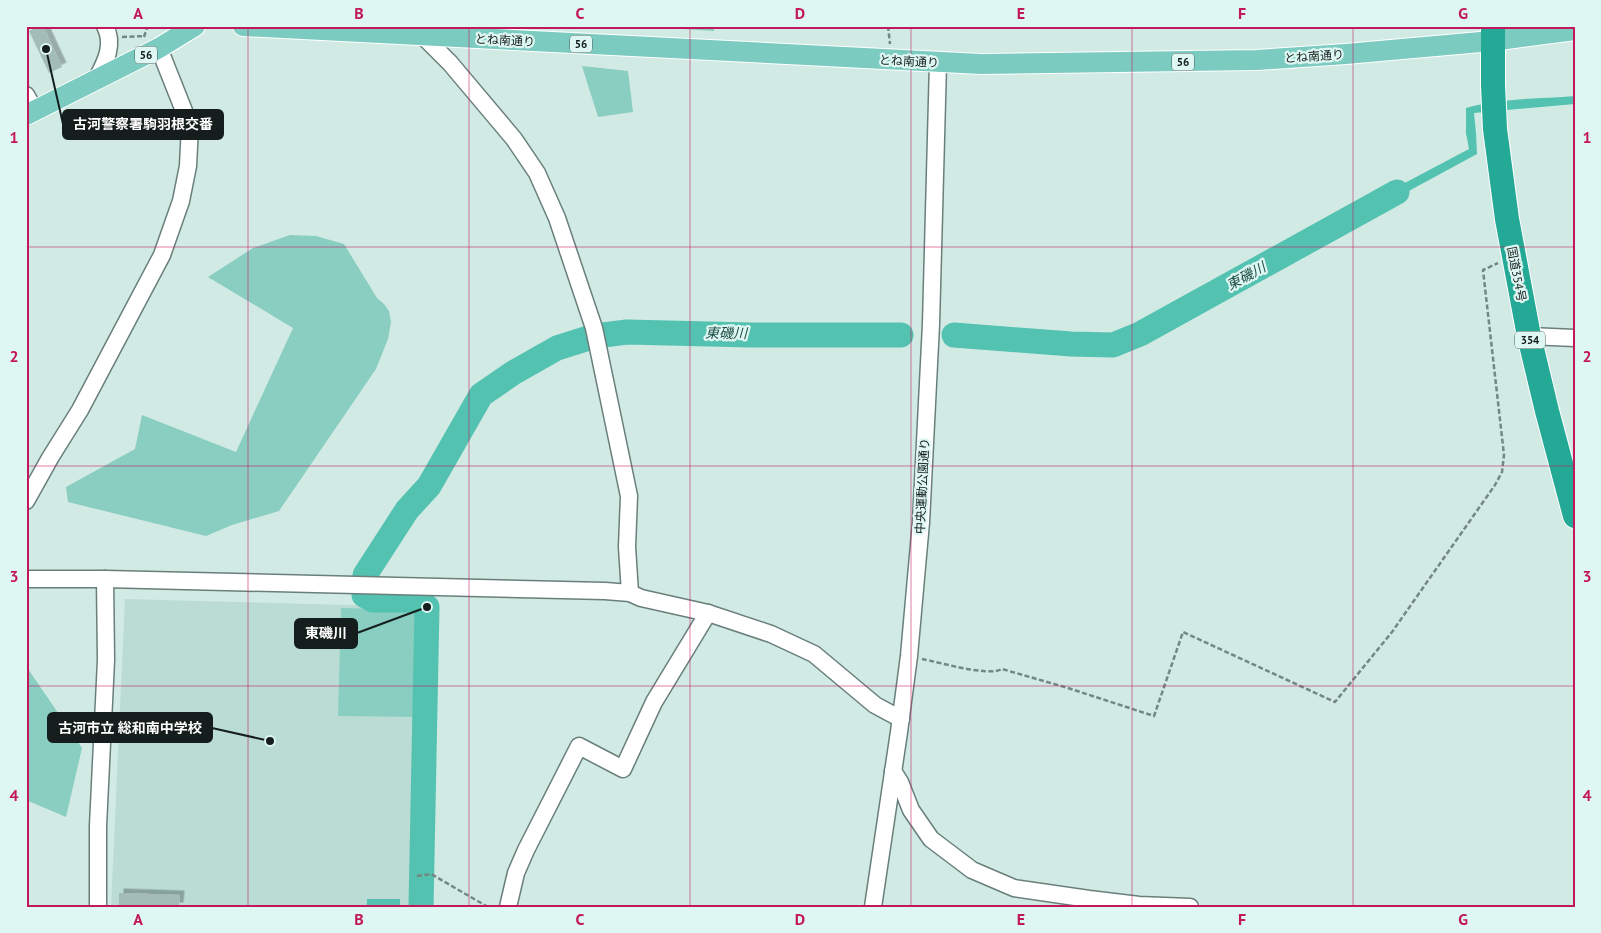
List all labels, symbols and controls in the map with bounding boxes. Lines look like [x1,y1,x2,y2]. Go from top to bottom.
text: A [133,3,143,23]
text: B [354,3,364,23]
text: C [576,3,585,23]
text: D [795,3,805,23]
text: E [1017,3,1025,23]
text: F [1238,3,1246,23]
text: G [1458,3,1468,23]
street label: とね南通り [475,31,535,49]
road number: 56 [570,36,592,52]
road number: 56 [135,46,157,64]
street label: とね南通り [1284,46,1344,66]
street label: とね南通り [879,52,939,70]
road number: 56 [1172,54,1194,70]
callout: 古河警察署駒羽根交番 [63,110,223,139]
text: 古河警察署駒羽根交番 [73,115,213,133]
text: 1 [9,127,19,147]
text: 1 [1582,127,1592,147]
street label: 国道354号 [1504,245,1530,303]
water label: 東磯川 [1223,257,1270,294]
water label: 東磯川 [705,324,749,342]
road number: 354 [1515,332,1545,348]
text: 2 [9,346,19,366]
text: 2 [1582,346,1592,366]
street label: 中央運動公園通り [912,438,932,534]
text: 3 [9,566,19,586]
text: 3 [1582,566,1592,586]
callout: 東磯川 [295,619,357,648]
text: 東磯川 [305,624,347,642]
callout: 古河市立 総和南中学校 [48,713,212,742]
text: 古河市立 総和南中学校 [58,719,202,737]
text: 4 [9,785,19,805]
text: 4 [1582,785,1592,805]
text: A [133,909,143,929]
text: B [354,909,364,929]
text: C [576,909,585,929]
text: D [795,909,805,929]
text: E [1017,909,1025,929]
text: F [1238,909,1246,929]
text: G [1458,909,1468,929]

